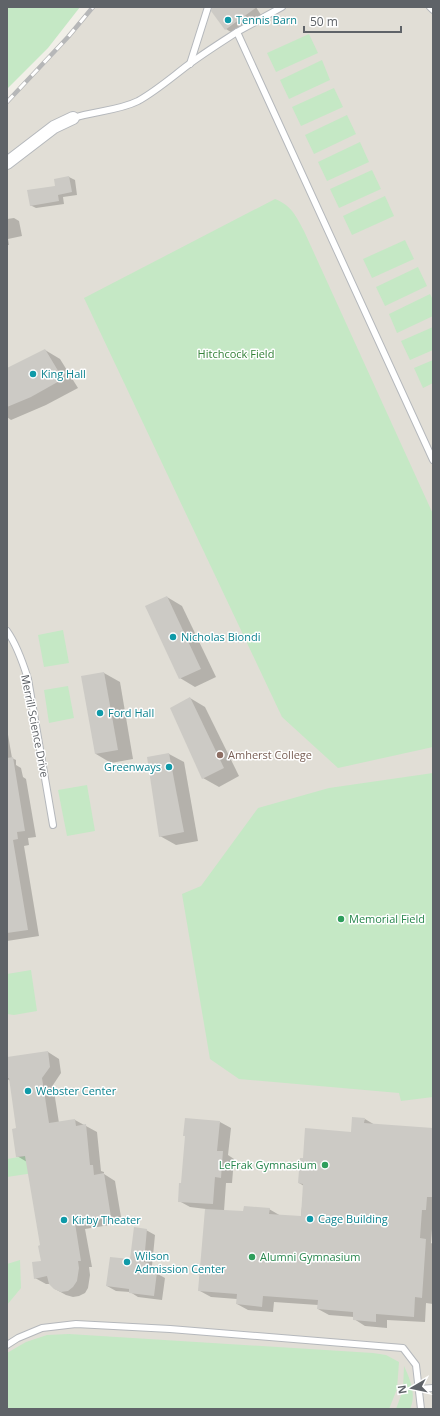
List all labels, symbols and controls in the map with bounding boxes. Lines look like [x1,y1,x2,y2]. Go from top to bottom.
scale bar [304,8,401,34]
place label: Tennis Barn [236,12,297,27]
text: 50 m [310,13,338,30]
marker: Tennis Barn [223,15,233,25]
park label: Hitchcock Field [198,346,274,361]
place label: King Hall [41,366,86,381]
marker: King Hall [28,369,38,379]
place label: Nicholas Biondi [181,629,260,644]
marker: Nicholas Biondi [168,632,178,642]
street label: Merrill Science Drive [18,673,53,779]
place label: Ford Hall [108,705,154,720]
marker: Ford Hall [95,708,105,718]
place label: Amherst College [228,747,312,762]
marker: Amherst College [215,750,225,760]
place label: Greenways [104,759,161,774]
marker: Greenways [164,762,174,772]
place label: Memorial Field [349,911,425,926]
marker: Memorial Field [336,914,346,924]
place label: Webster Center [36,1083,117,1098]
marker: Webster Center [23,1086,33,1096]
place label: LeFrak Gymnasium [219,1157,317,1172]
marker: LeFrak Gymnasium [320,1160,330,1170]
place label: Cage Building [318,1211,388,1226]
place label: Kirby Theater [72,1212,141,1227]
marker: Cage Building [305,1214,315,1224]
marker: Kirby Theater [59,1215,69,1225]
place label: Wilson Admission Center [135,1248,226,1276]
place label: Alumni Gymnasium [260,1249,361,1264]
marker: Alumni Gymnasium [247,1252,257,1262]
marker: Wilson Admission Center [122,1257,132,1267]
north arrow [392,1368,432,1408]
text: N [394,1384,410,1395]

